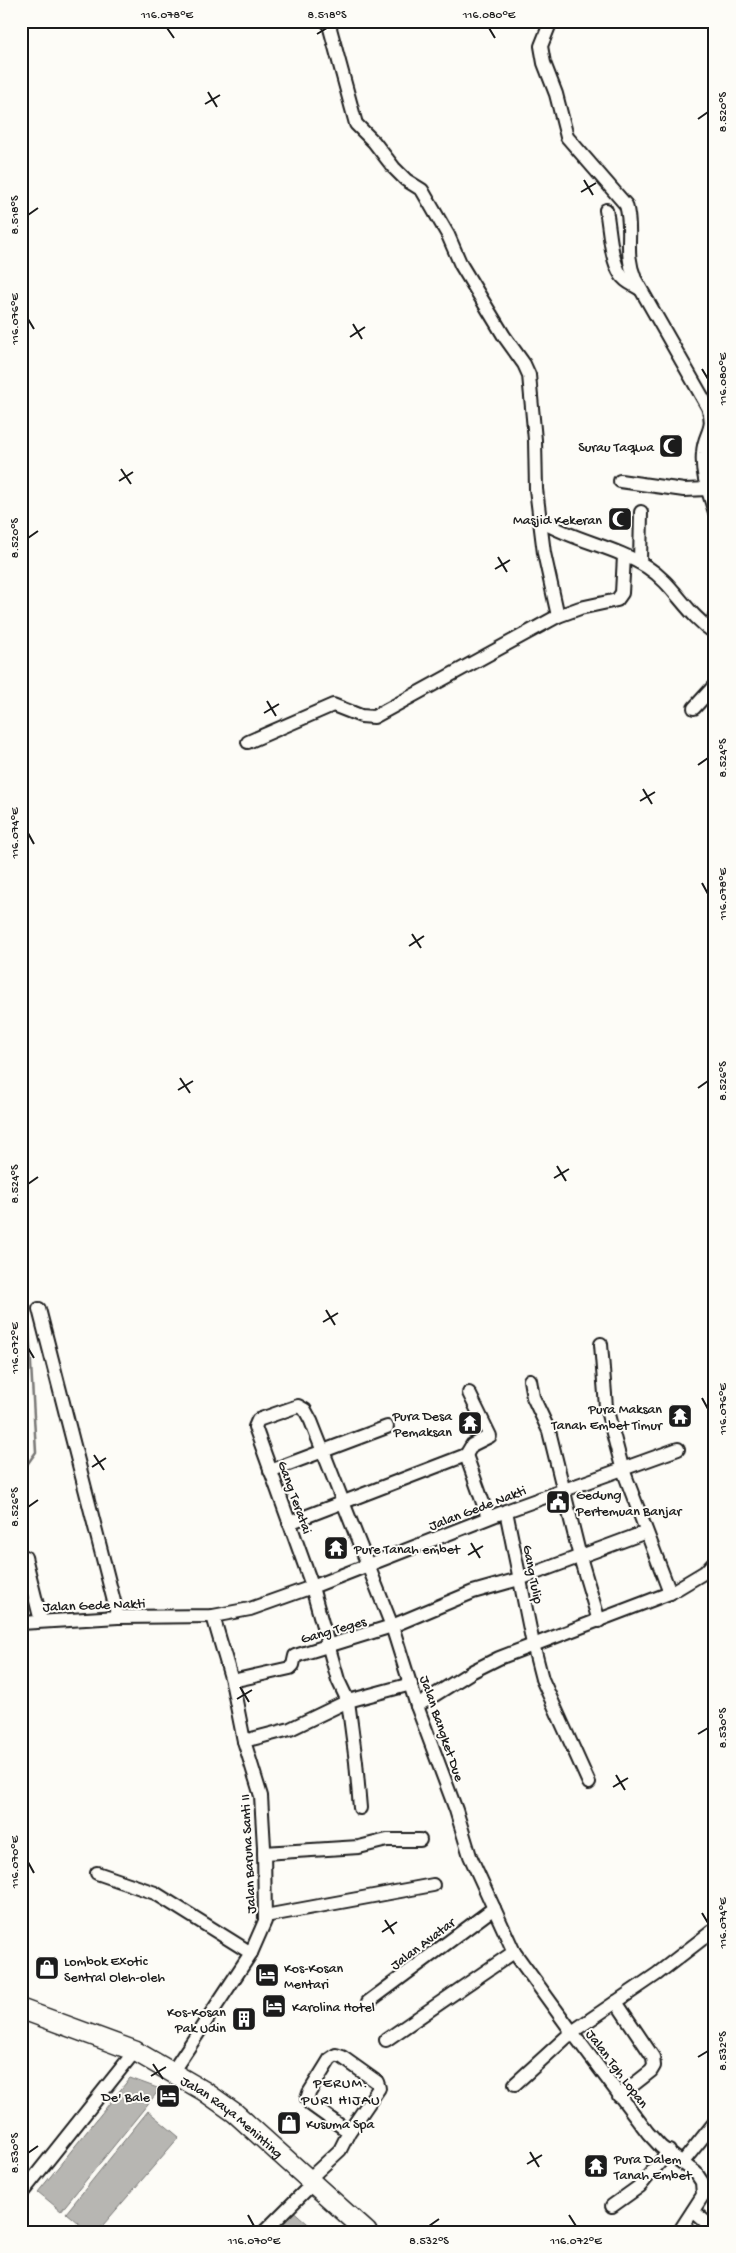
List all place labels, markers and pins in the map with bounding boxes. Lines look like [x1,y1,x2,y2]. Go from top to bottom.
mosque icon: Surau Taqwa [658,433,684,459]
place label: Surau Taqwa [578,440,655,457]
mosque icon: Masjid Kekeran [607,506,633,532]
place label: Masjid Kekeran [513,513,602,530]
place label: Pura Maksan Tanah Embet Timur [550,1402,663,1435]
temple icon: Pura Maksan Tanah Embet Timur [667,1403,693,1429]
place label: Pura Desa Pemaksan [391,1409,453,1442]
temple icon: Pura Desa Pemaksan [457,1410,483,1436]
place label: Gedung Pertemuan Banjar [575,1488,683,1521]
public building icon: Gedung Pertemuan Banjar [545,1489,571,1515]
temple icon: Pure Tanah embet [323,1535,349,1561]
place label: Pure Tanah embet [353,1542,461,1559]
place label: Lombok Exotic Sentral Oleh-oleh [64,1954,165,1987]
shop icon: Lombok Exotic Sentral Oleh-oleh [34,1955,60,1981]
place label: Kos-Kosan Mentari [284,1961,343,1994]
hotel icon: Kos-Kosan Mentari [254,1962,280,1988]
hotel icon: Karolina Hotel [261,1993,287,2019]
place label: Karolina Hotel [292,2000,375,2017]
place label: Kos-Kosan Pak Udin [167,2005,226,2038]
building icon: Kos-Kosan Pak Udin [231,2006,257,2032]
hotel icon: De' Bale [155,2083,181,2109]
place label: De' Bale [101,2090,151,2107]
shop icon: Kusuma Spa [276,2110,302,2136]
place label: Kusuma Spa [306,2117,375,2134]
place label: Pura Dalem Tanah Embet [613,2152,693,2185]
temple icon: Pura Dalem Tanah Embet [583,2153,609,2179]

